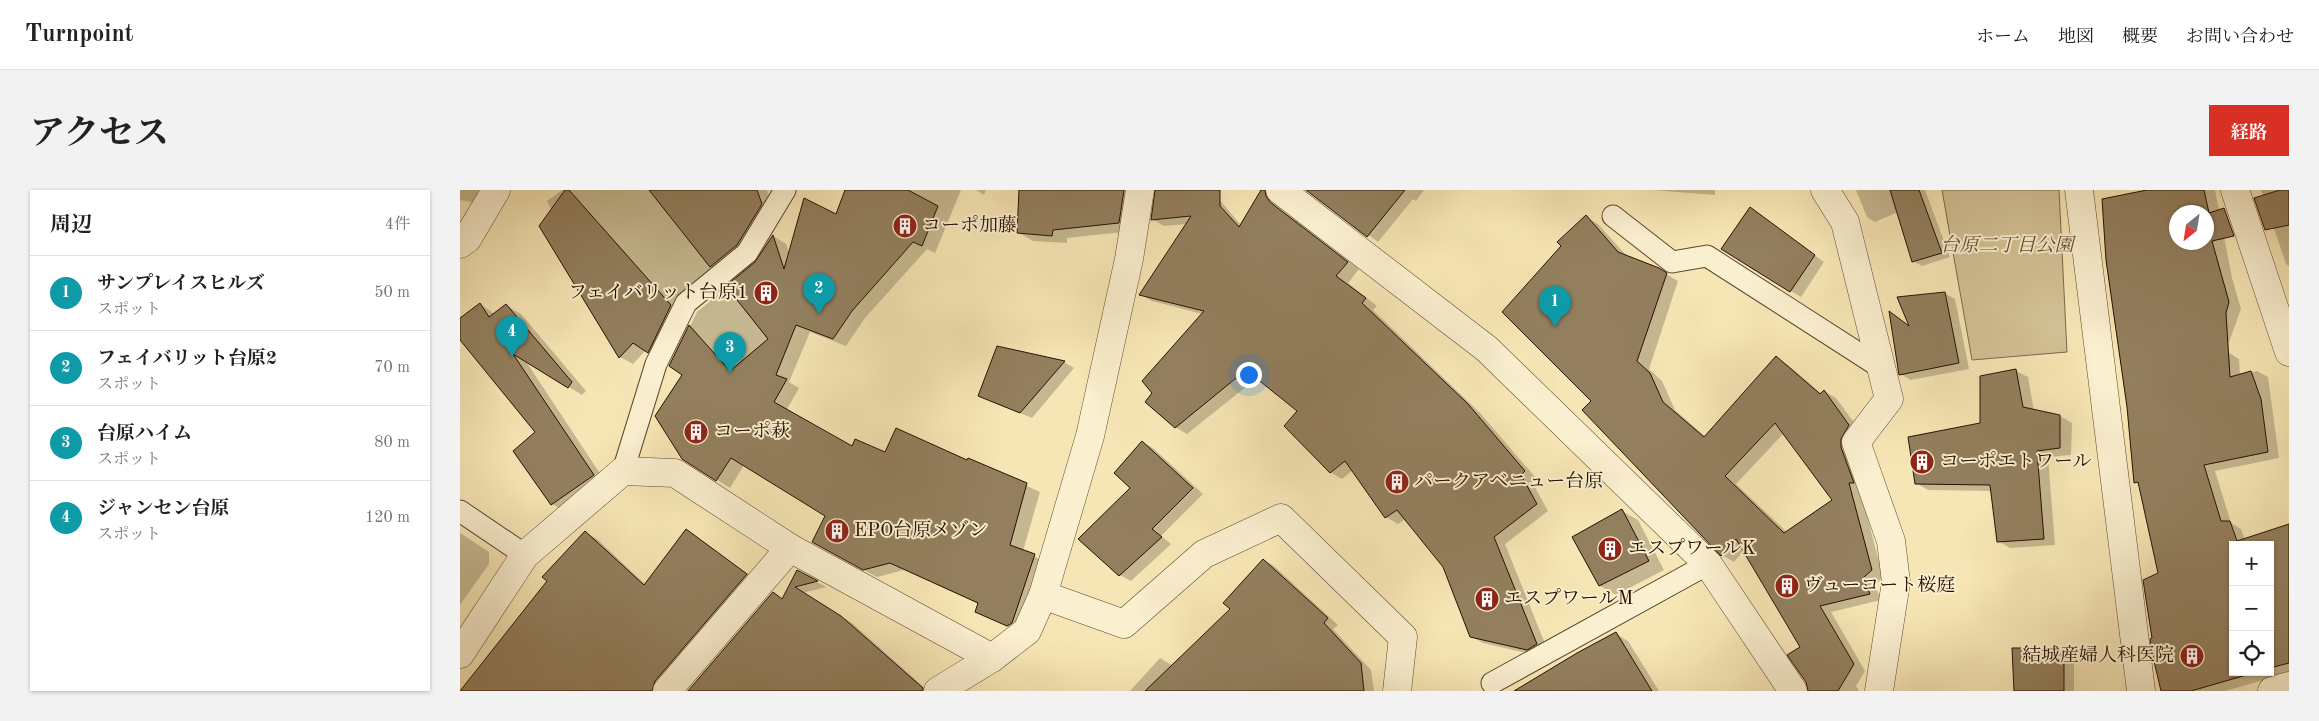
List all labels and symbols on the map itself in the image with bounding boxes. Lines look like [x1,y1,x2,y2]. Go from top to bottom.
north arrow [2169,205,2214,250]
building icon: コーポ加藤 [892,213,918,239]
place label: コーポ加藤 [922,215,1017,236]
park label: 台原二丁目公園 [1940,234,2076,256]
pin: 2 [803,273,835,314]
building icon: フェイバリット台原1 [753,280,779,306]
place label: フェイバリット台原1 [568,281,748,303]
pin: 1 [1539,286,1571,327]
pin: 4 [496,316,528,357]
pin: 3 [714,332,746,373]
your location [1236,362,1262,388]
building icon: コーポ萩 [683,419,709,445]
place label: コーポ萩 [714,421,790,442]
building icon: コーポエトワール [1909,449,1935,475]
place label: コーポエトワール [1940,451,2092,472]
building icon: パークアベニュー台原 [1384,469,1410,495]
place label: パークアベニュー台原 [1414,470,1603,492]
building icon: EPO台原メゾン [824,518,850,544]
place label: EPO台原メゾン [854,519,988,541]
building icon: エスプワールK [1597,536,1623,562]
place label: エスプワールK [1628,538,1756,559]
building icon: ヴューコート桜庭 [1774,573,1800,599]
place label: ヴューコート桜庭 [1804,574,1955,596]
building icon: エスプワールM [1474,586,1500,612]
place label: エスプワールM [1504,588,1634,609]
building icon: 結城産婦人科医院 [2179,643,2205,669]
place label: 結城産婦人科医院 [2022,645,2174,666]

